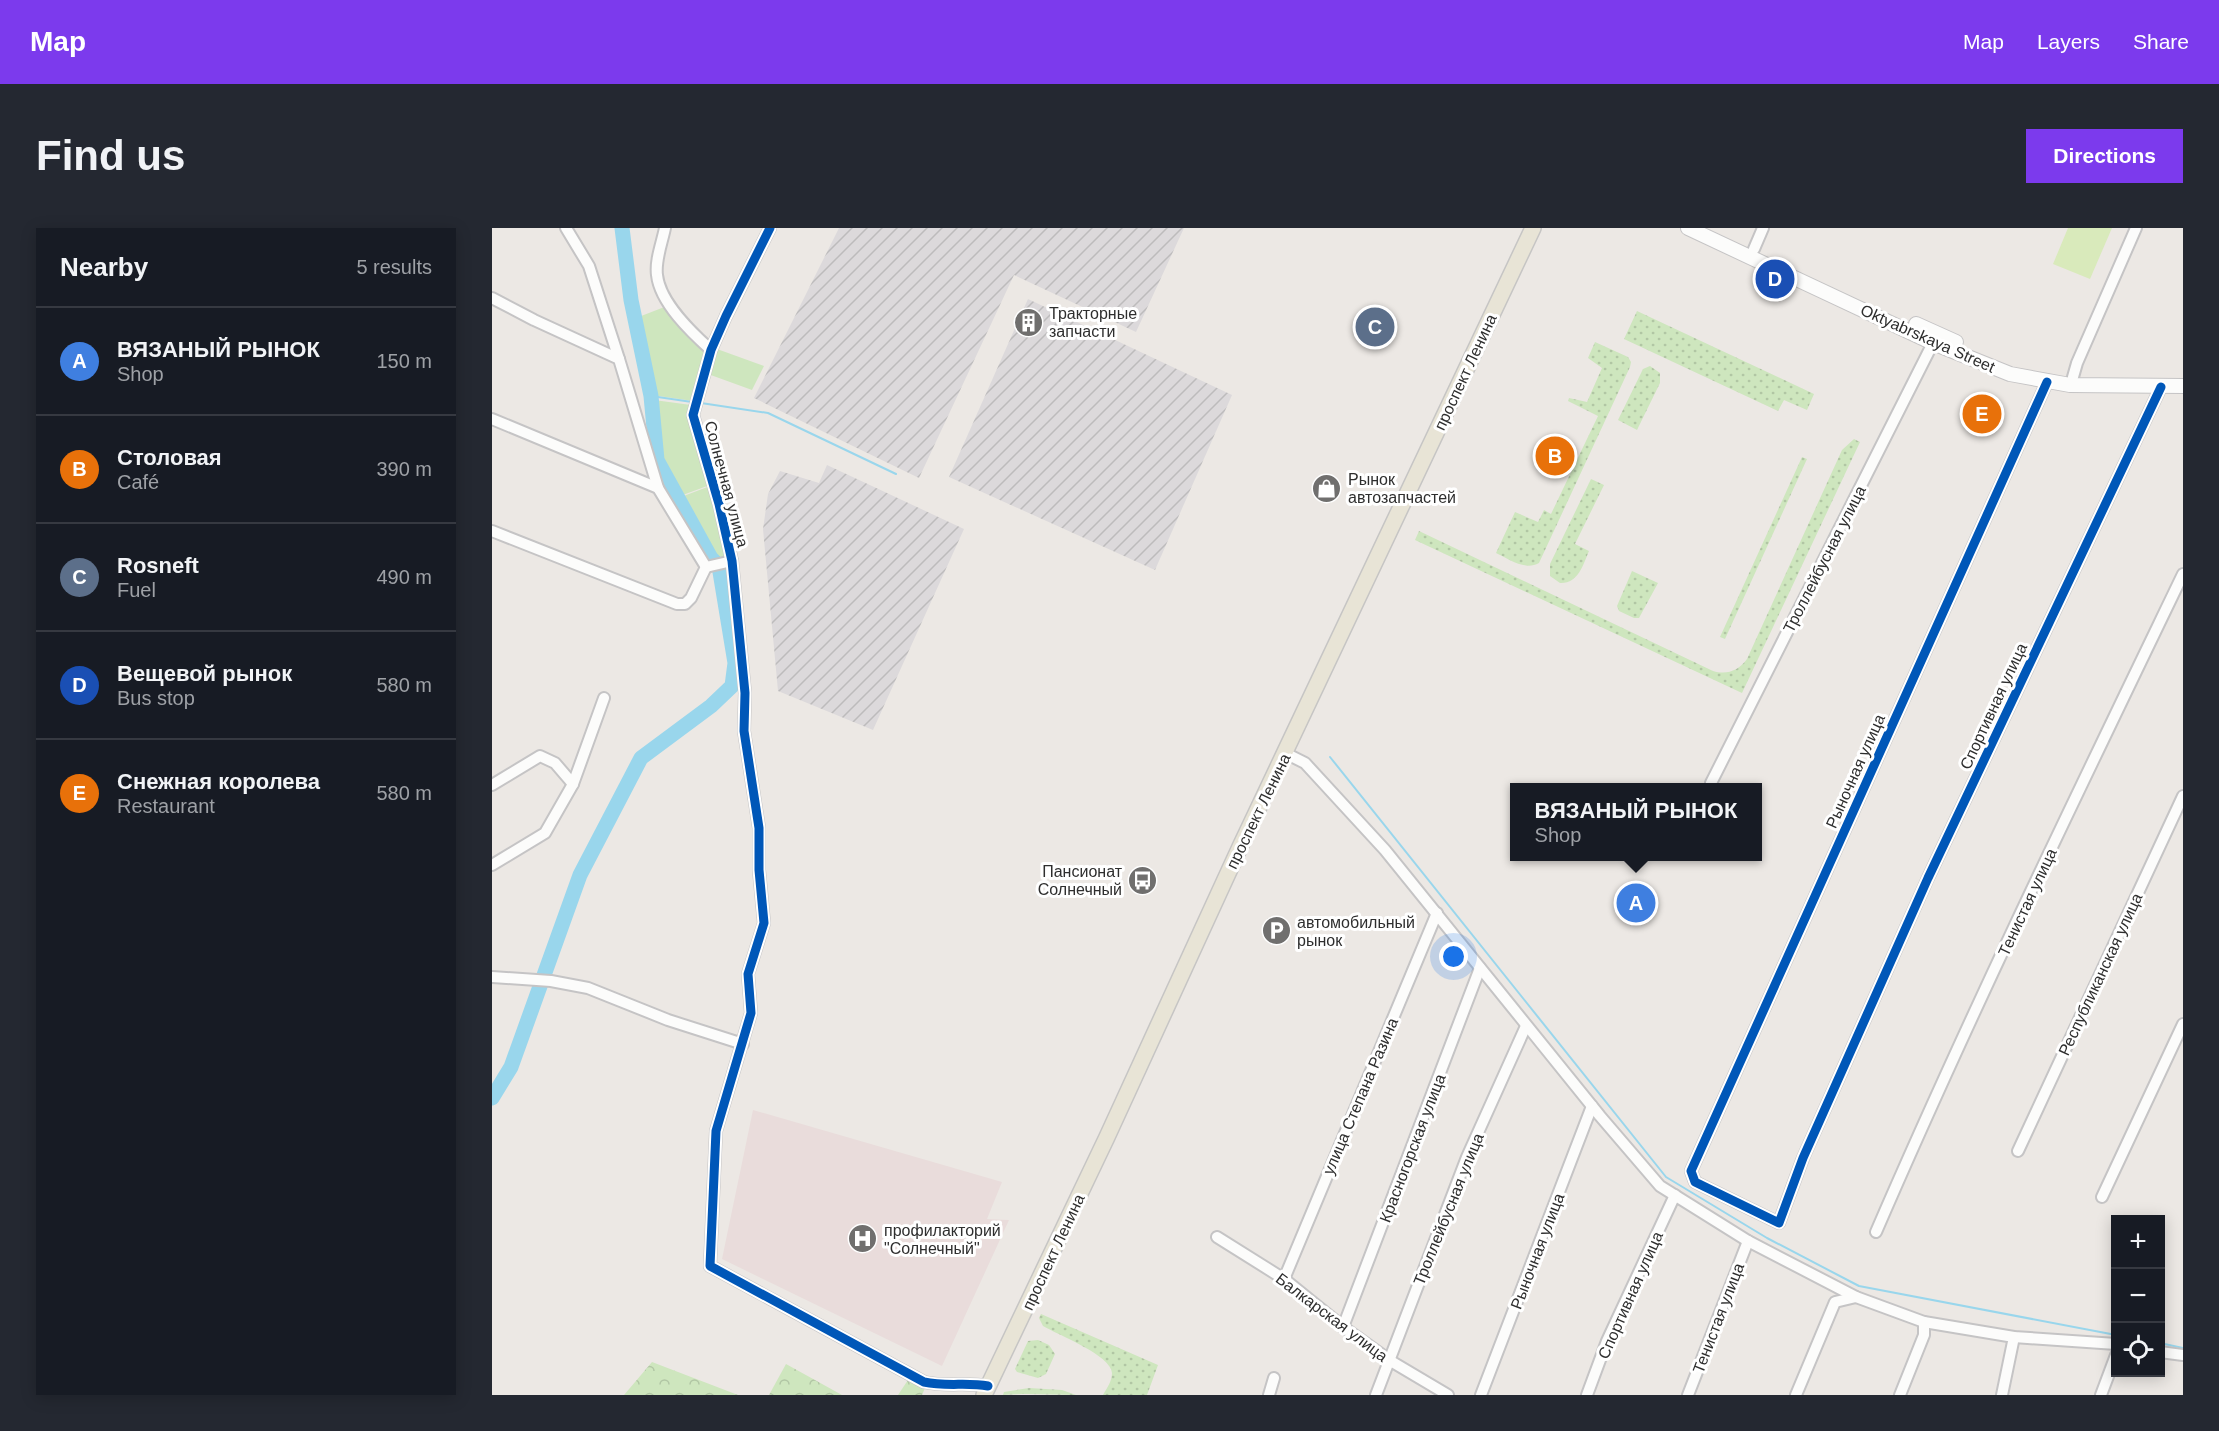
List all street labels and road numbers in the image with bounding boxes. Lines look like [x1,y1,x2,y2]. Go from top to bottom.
street label: Oktyabrskaya Street [1858,301,1998,376]
street label: проспект Ленина [1431,311,1500,433]
street label: Солнечная улица [702,419,752,549]
street label: Троллейбусная улица [1780,483,1869,635]
street label: Спортивная улица [1957,640,2030,772]
street label: Рыночная улица [1823,712,1888,831]
street label: проспект Ленина [1223,751,1294,872]
street label: Тенистая улица [1995,846,2060,959]
street label: Республиканская улица [2055,890,2146,1058]
street label: улица Степана Разина [1320,1015,1401,1177]
street label: Красногорская улица [1376,1072,1449,1225]
street label: Троллейбусная улица [1410,1131,1487,1288]
street label: проспект Ленина [1019,1191,1088,1313]
street label: Рыночная улица [1508,1191,1567,1312]
street label: Спортивная улица [1595,1229,1666,1361]
street label: Тенистая улица [1690,1261,1747,1376]
street label: Балкарская улица [1273,1270,1391,1365]

